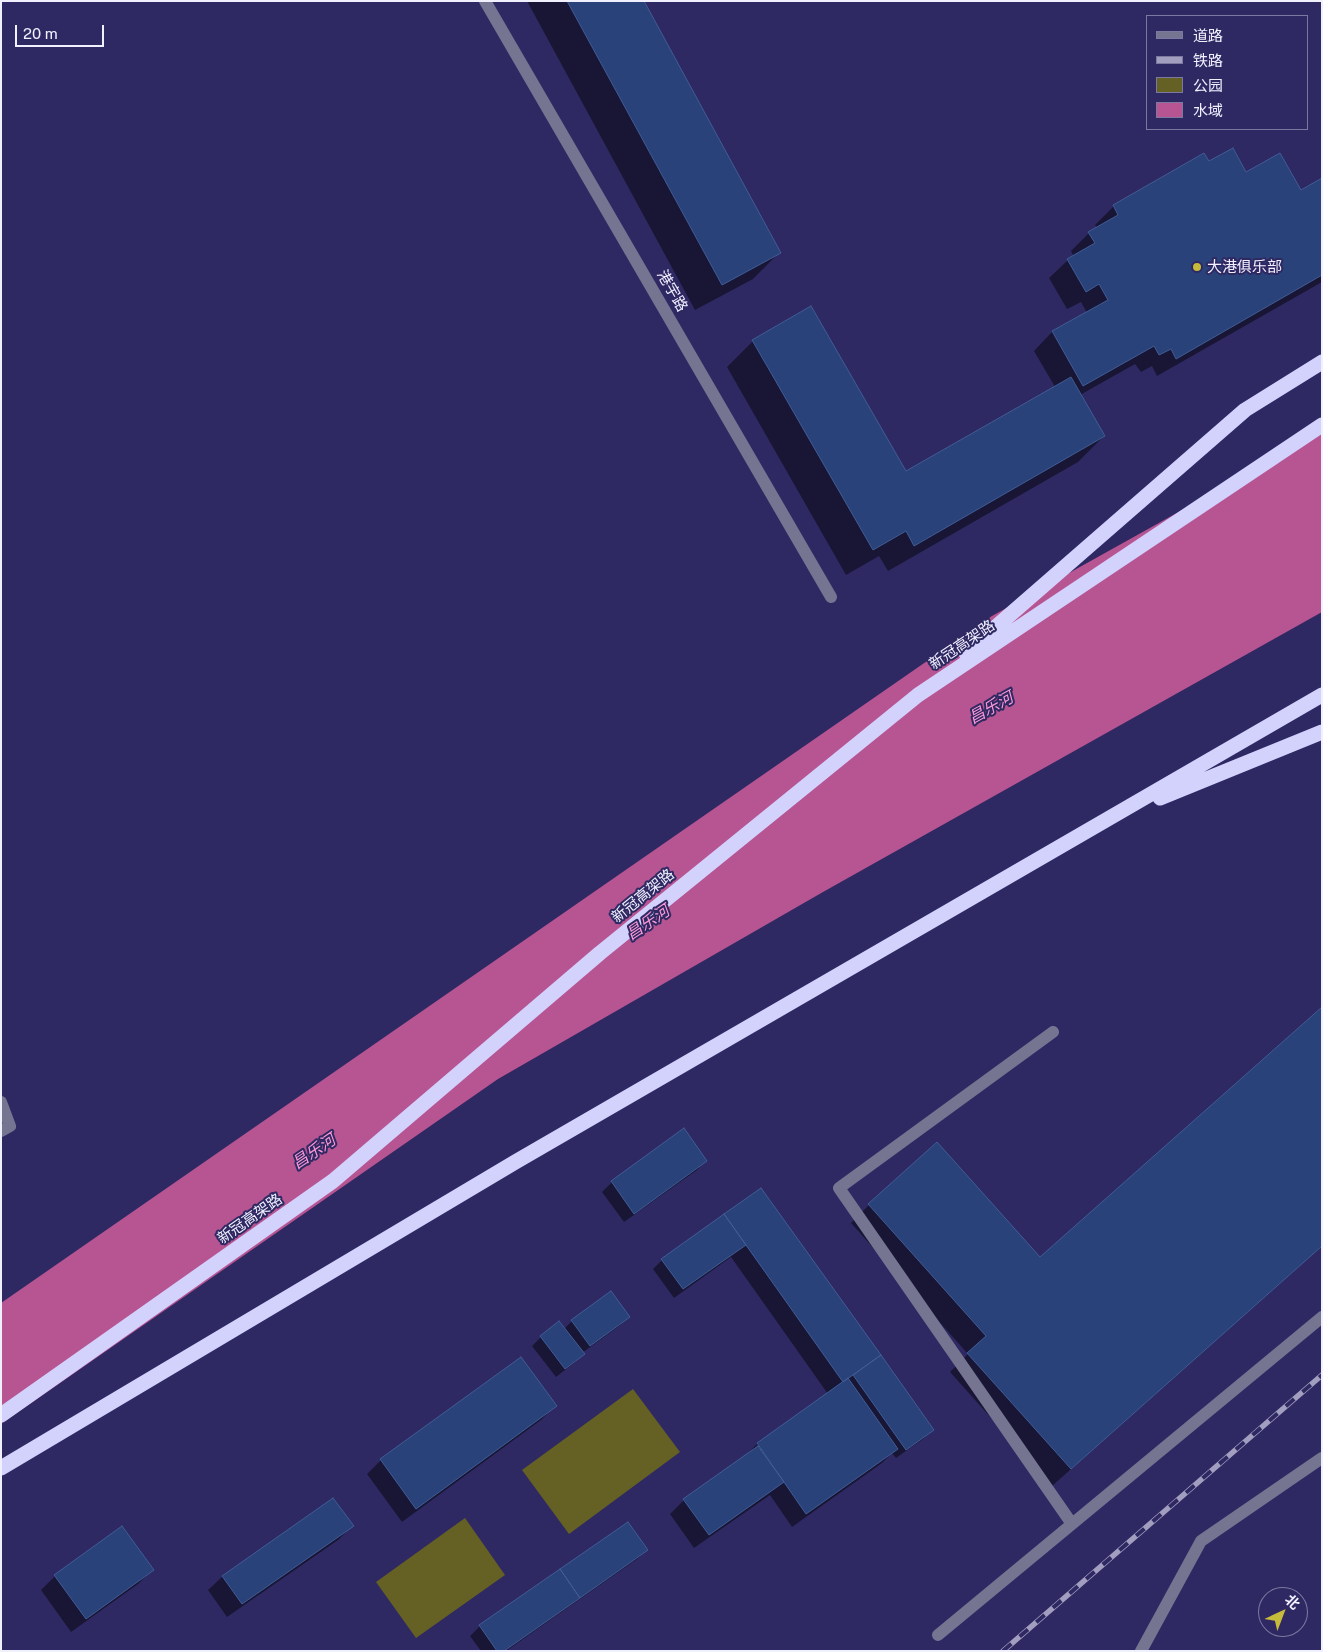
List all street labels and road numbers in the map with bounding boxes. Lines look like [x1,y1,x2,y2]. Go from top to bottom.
street label: 港宇路 [653,267,691,315]
street label: 新冠高架路 [926,617,998,673]
street label: 新冠高架路 [608,865,678,927]
street label: 新冠高架路 [214,1190,286,1248]

